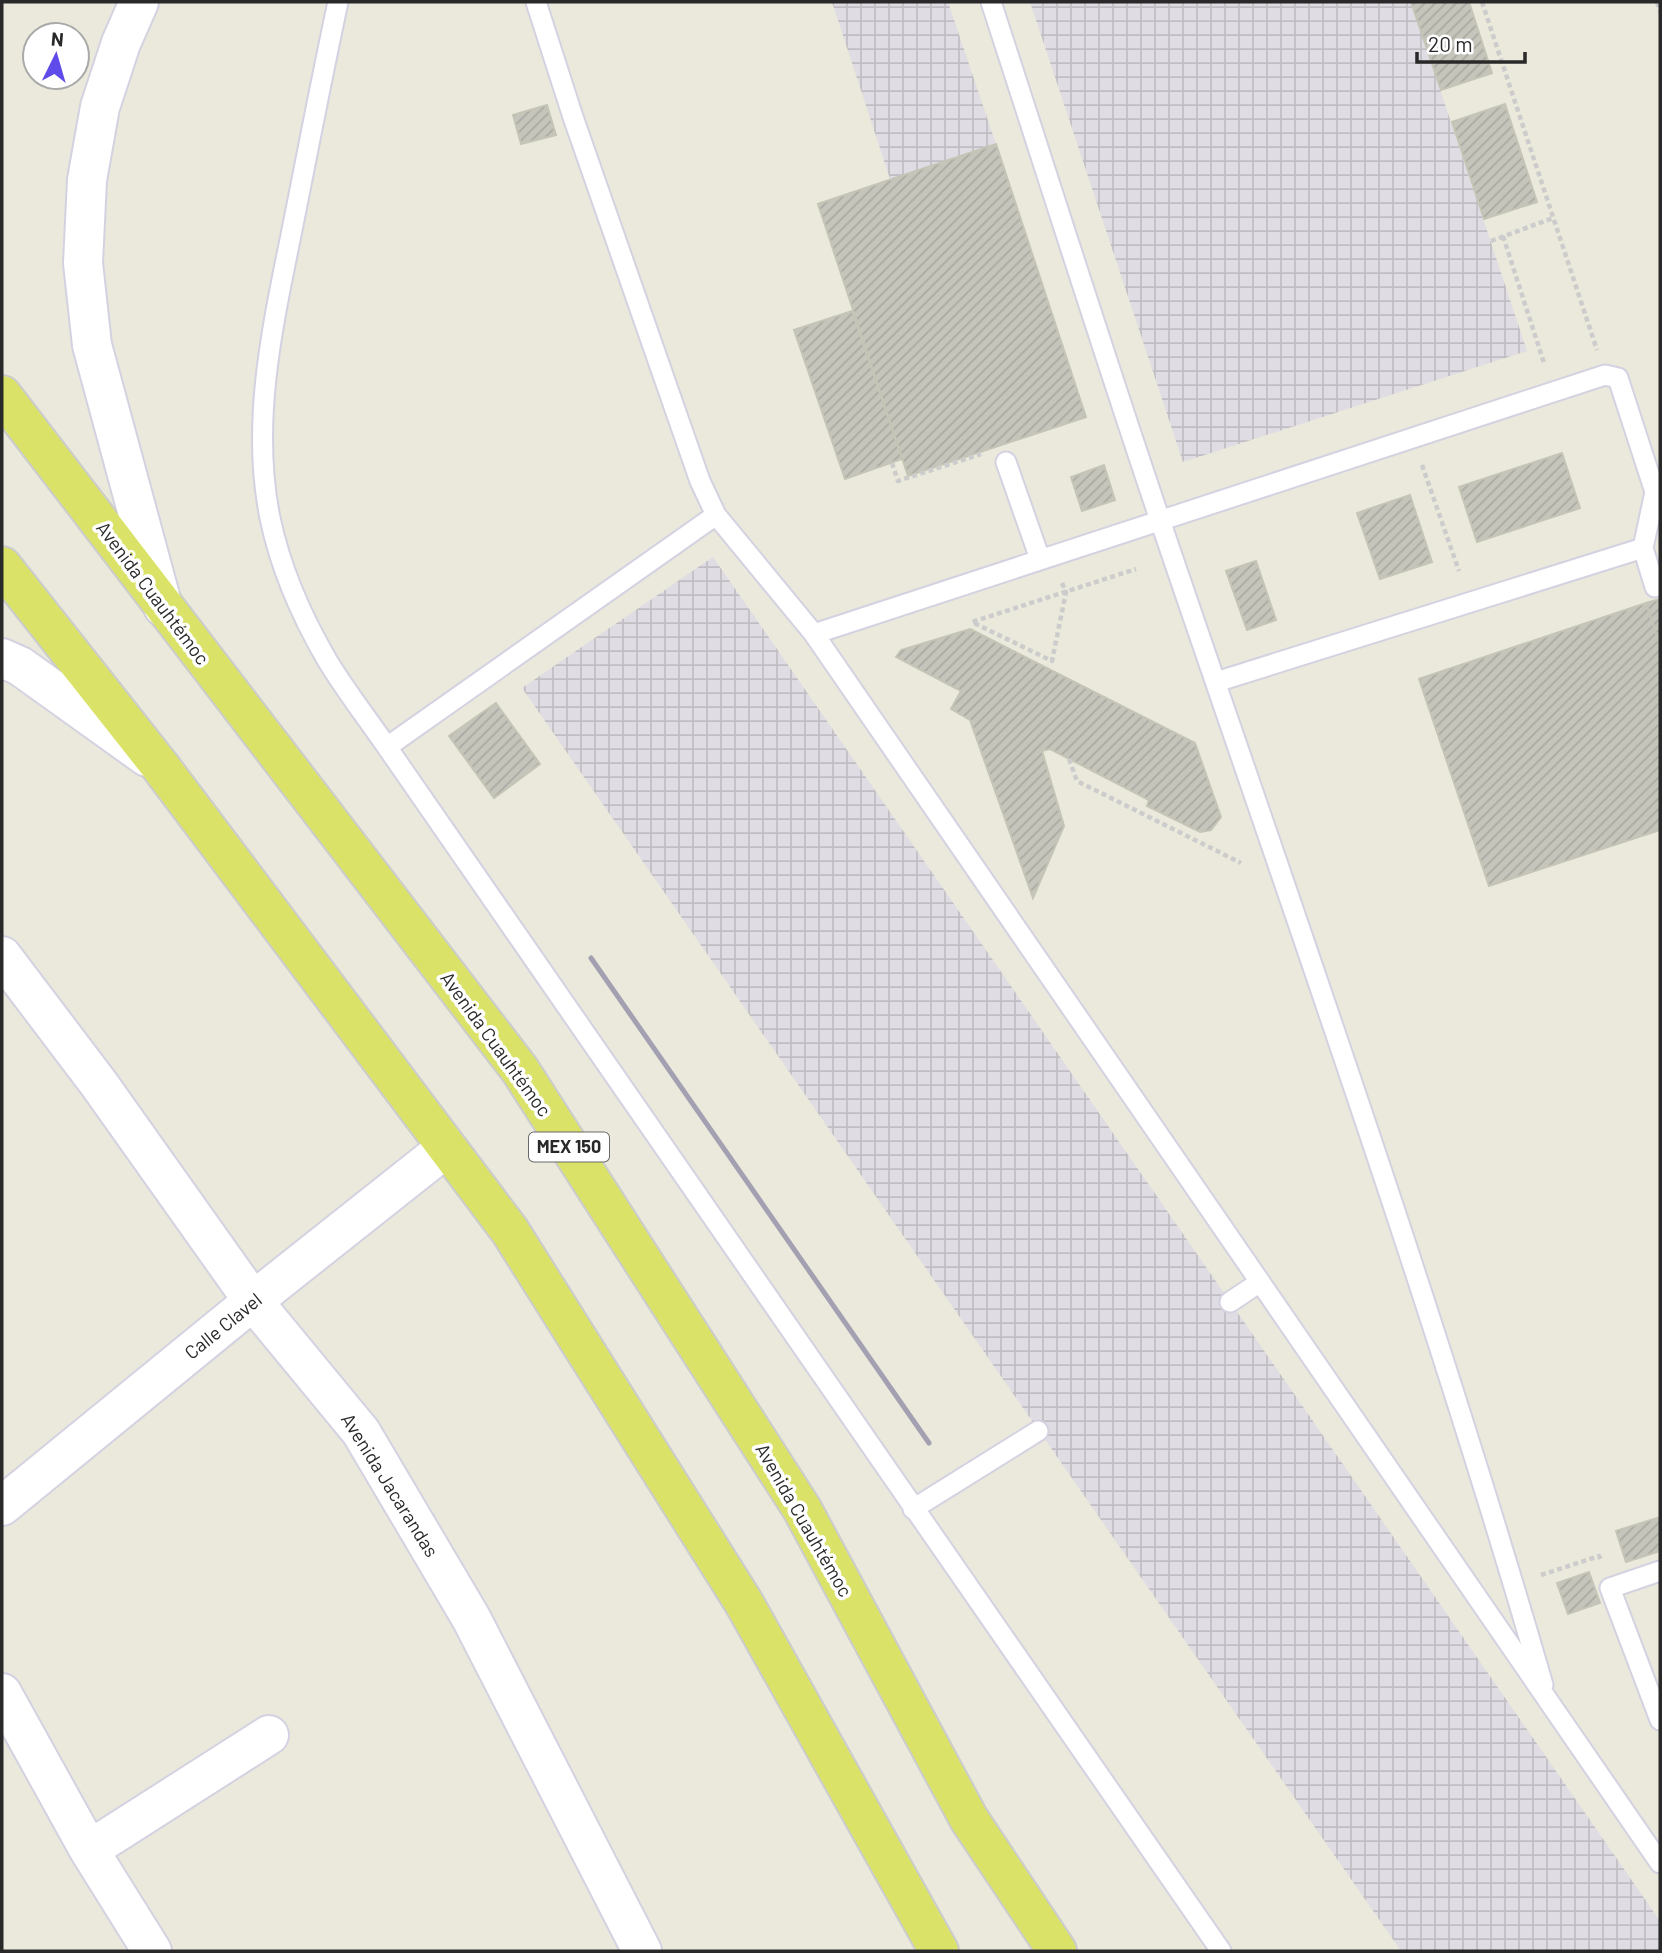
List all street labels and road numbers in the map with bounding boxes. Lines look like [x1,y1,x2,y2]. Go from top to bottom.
street label: Avenida Cuauhtémoc [92,517,215,669]
street label: Avenida Cuauhtémoc [436,967,557,1121]
road number: MEX 150 [529,1132,609,1162]
street label: Calle Clavel [180,1288,266,1364]
street label: Avenida Jacarandas [337,1409,444,1561]
street label: Avenida Cuauhtémoc [751,1439,858,1601]

